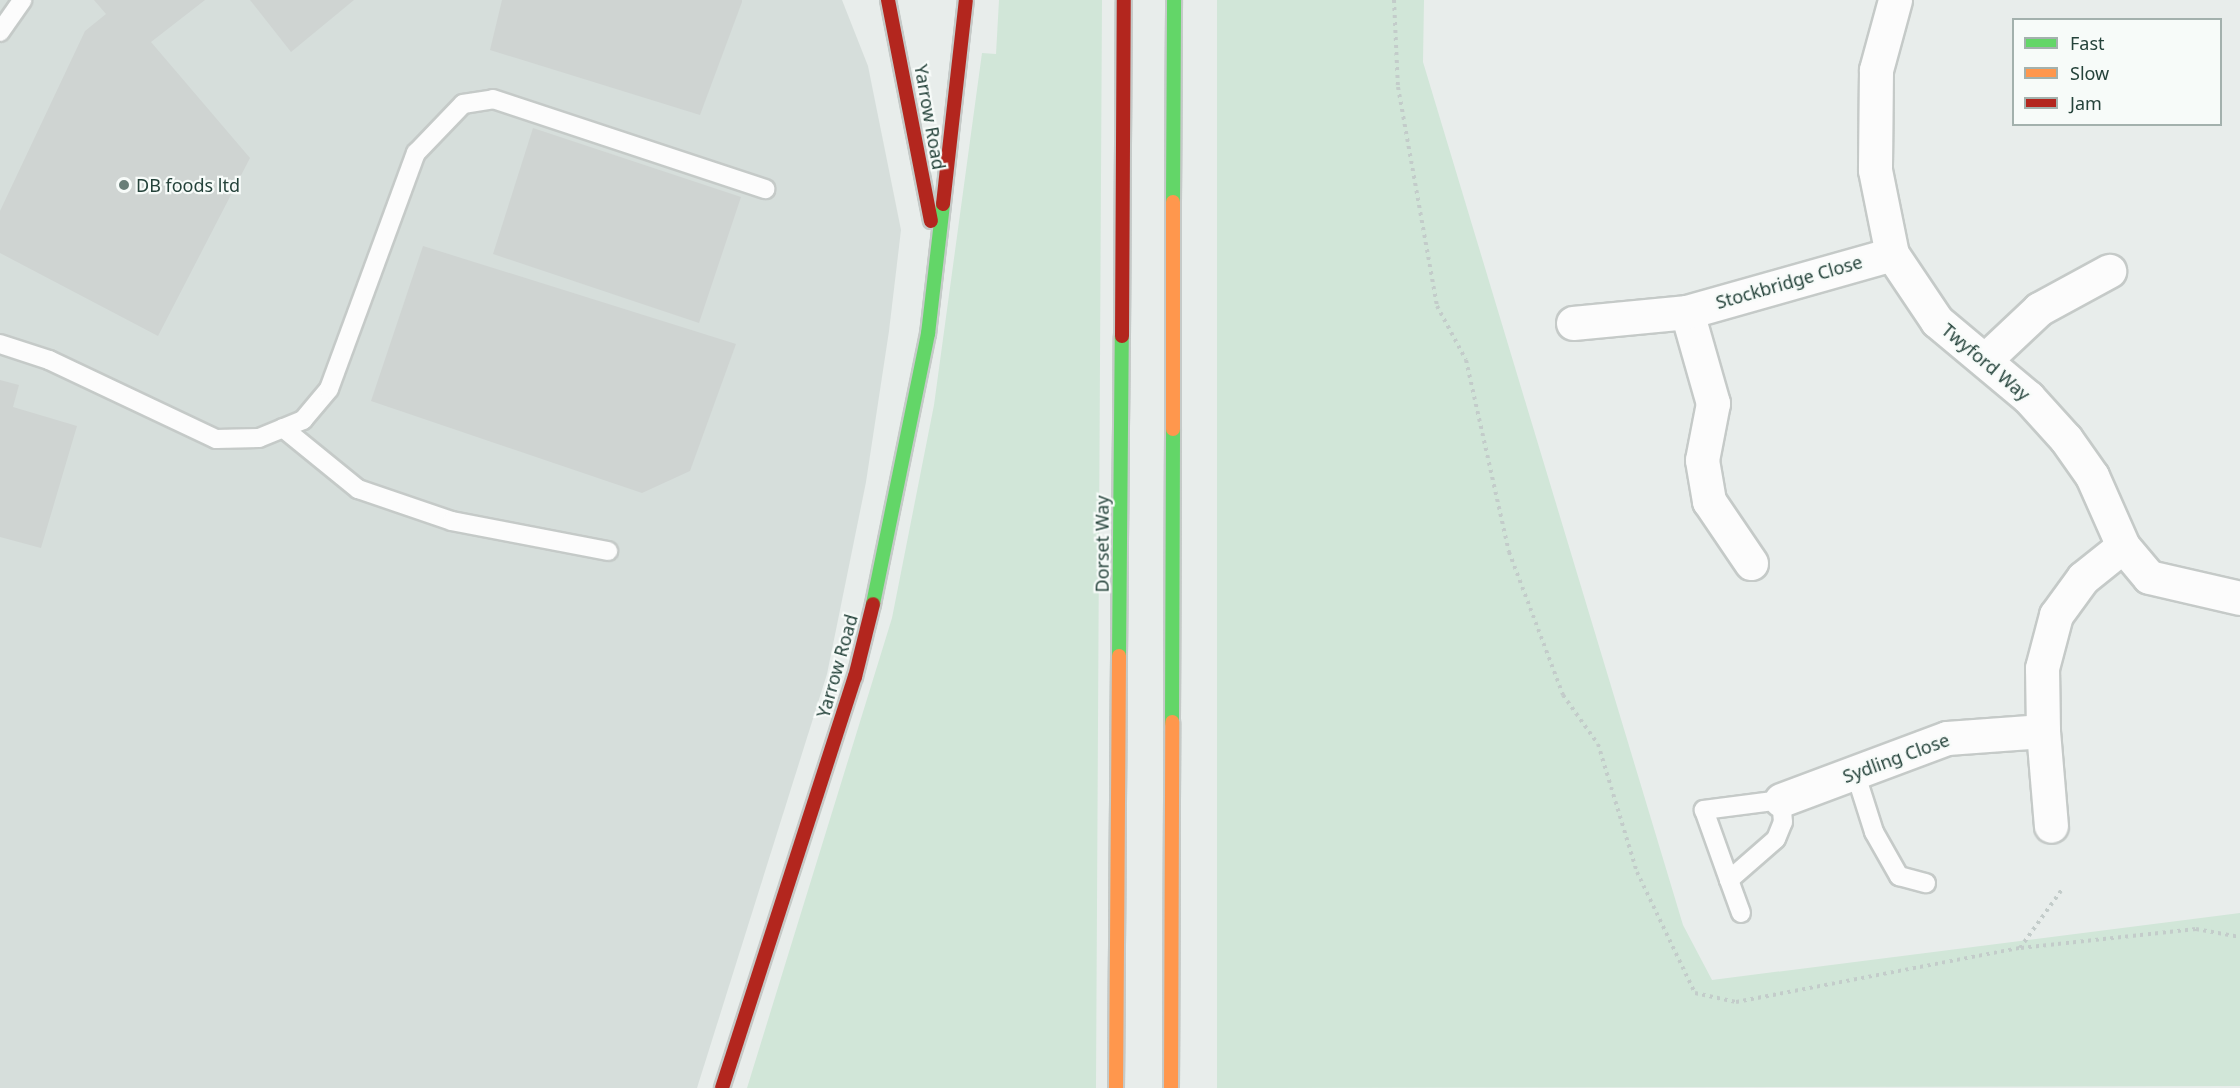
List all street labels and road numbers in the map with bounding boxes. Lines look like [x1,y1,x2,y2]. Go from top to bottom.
street label: Yarrow Road [910,63,950,171]
street label: Stockbridge Close [1713,251,1865,313]
street label: Twyford Way [1937,319,2035,405]
street label: Dorset Way [1091,495,1113,593]
street label: Yarrow Road [812,612,862,720]
street label: Sydling Close [1840,729,1952,787]

